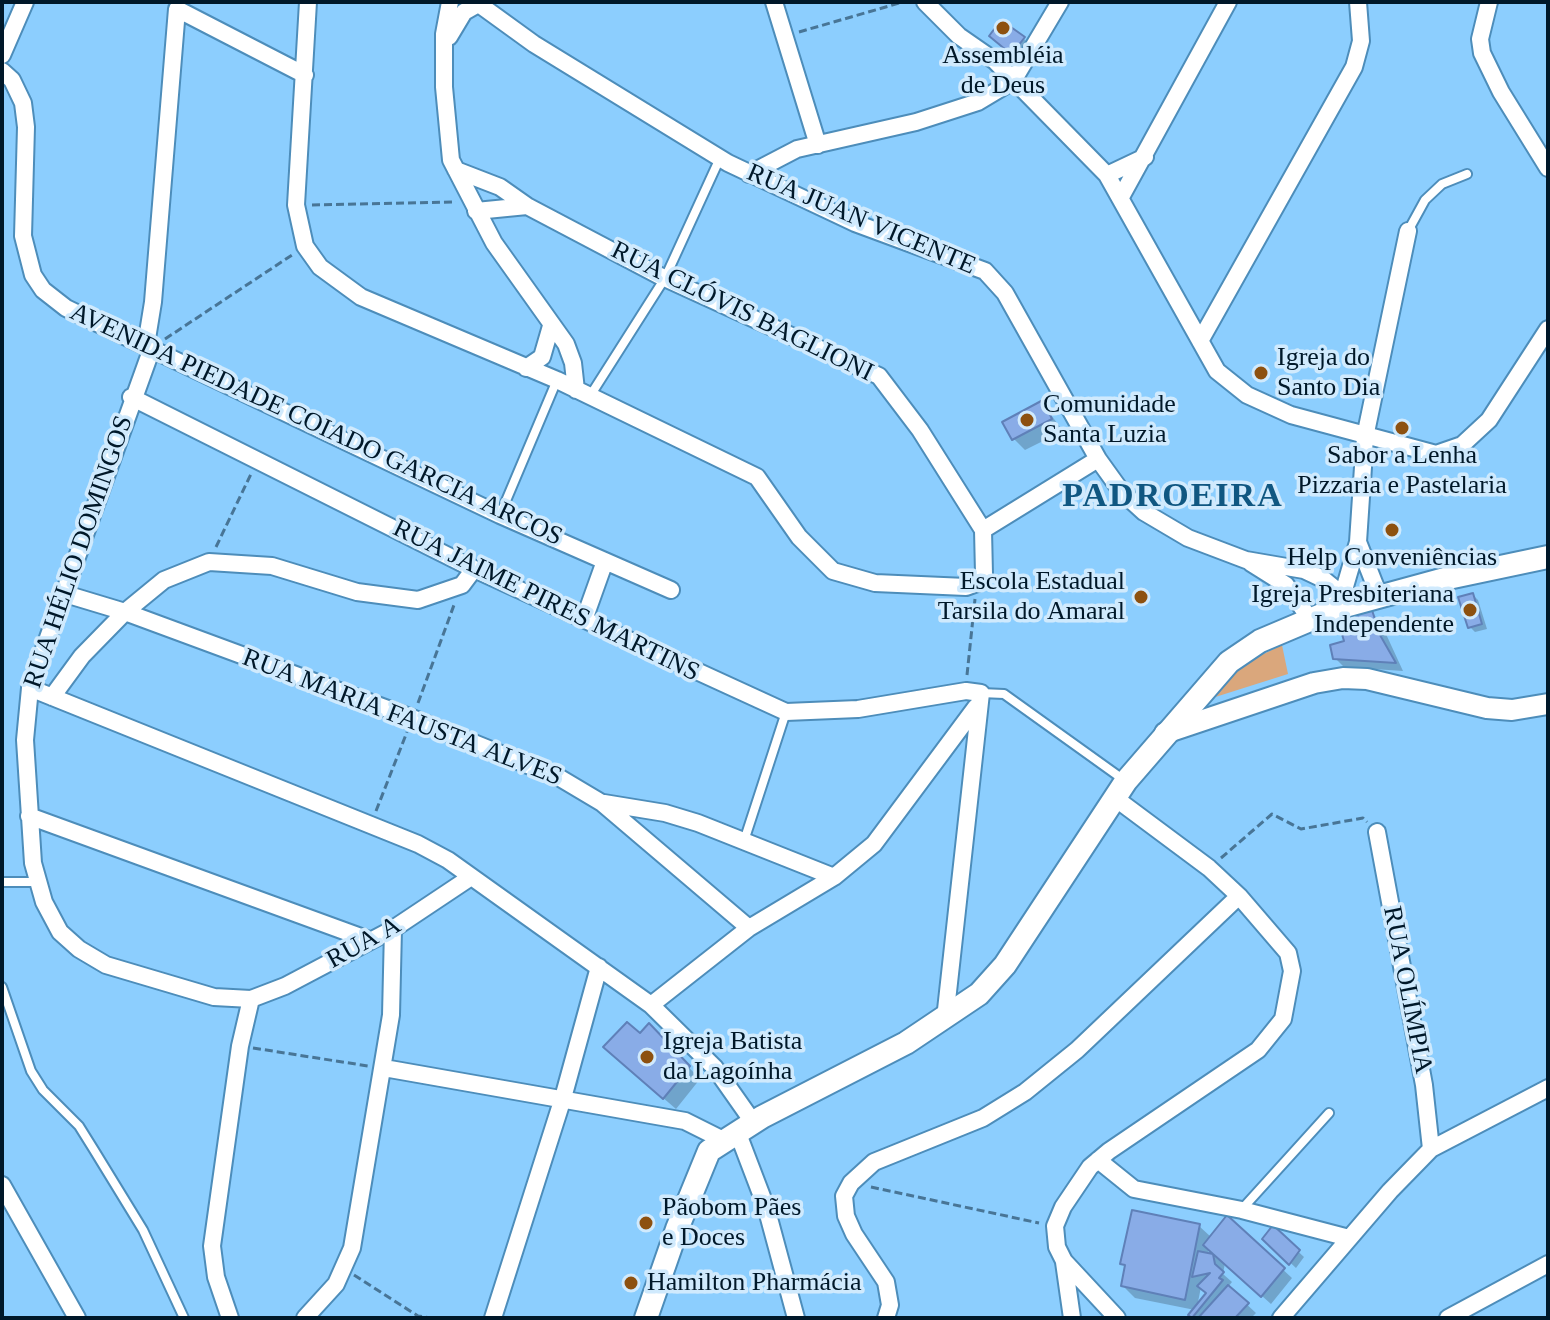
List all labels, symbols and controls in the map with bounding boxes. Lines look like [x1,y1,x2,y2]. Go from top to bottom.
marker: Assembléia de Deus [994,19,1012,37]
place label: Assembléia de Deus [942,40,1064,102]
street label: RUA JUAN VICENTE [742,158,980,282]
street label: RUA CLÓVIS BAGLIONI [606,235,878,389]
street label: AVENIDA PIEDADE COIADO GARCIA ARCOS [65,297,567,553]
place label: Igreja do Santo Dia [1277,342,1380,404]
marker: Igreja do Santo Dia [1252,364,1270,382]
place label: Comunidade Santa Luzia [1043,389,1176,450]
marker: Comunidade Santa Luzia [1018,411,1036,429]
street label: RUA HÉLIO DOMINGOS [18,412,140,692]
marker: Sabor a Lenha Pizzaria e Pastelaria [1393,419,1411,437]
place label: Sabor a Lenha Pizzaria e Pastelaria [1297,440,1507,502]
district label: PADROEIRA [1062,477,1284,517]
street label: RUA JAIME PIRES MARTINS [388,513,704,689]
marker: Help Conveniências [1383,521,1401,539]
place label: Help Conveniências [1287,542,1497,574]
place label: Escola Estadual Tarsila do Amaral [938,566,1125,628]
place label: Igreja Presbiteriana Independente [1251,579,1454,640]
marker: Escola Estadual Tarsila do Amaral [1132,588,1150,606]
marker: Igreja Presbiteriana Independente [1461,601,1479,619]
street label: RUA MARIA FAUSTA ALVES [238,643,566,793]
street label: RUA OLÍMPIA [1375,904,1439,1076]
street label: RUA A [321,910,407,976]
place label: Igreja Batista da Lagoínha [663,1026,802,1088]
marker: Igreja Batista da Lagoínha [638,1048,656,1066]
place label: Pãobom Pães e Doces [662,1192,801,1254]
marker: Pãobom Pães e Doces [637,1214,655,1232]
place label: Hamilton Pharmácia [647,1267,861,1299]
marker: Hamilton Pharmácia [622,1274,640,1292]

